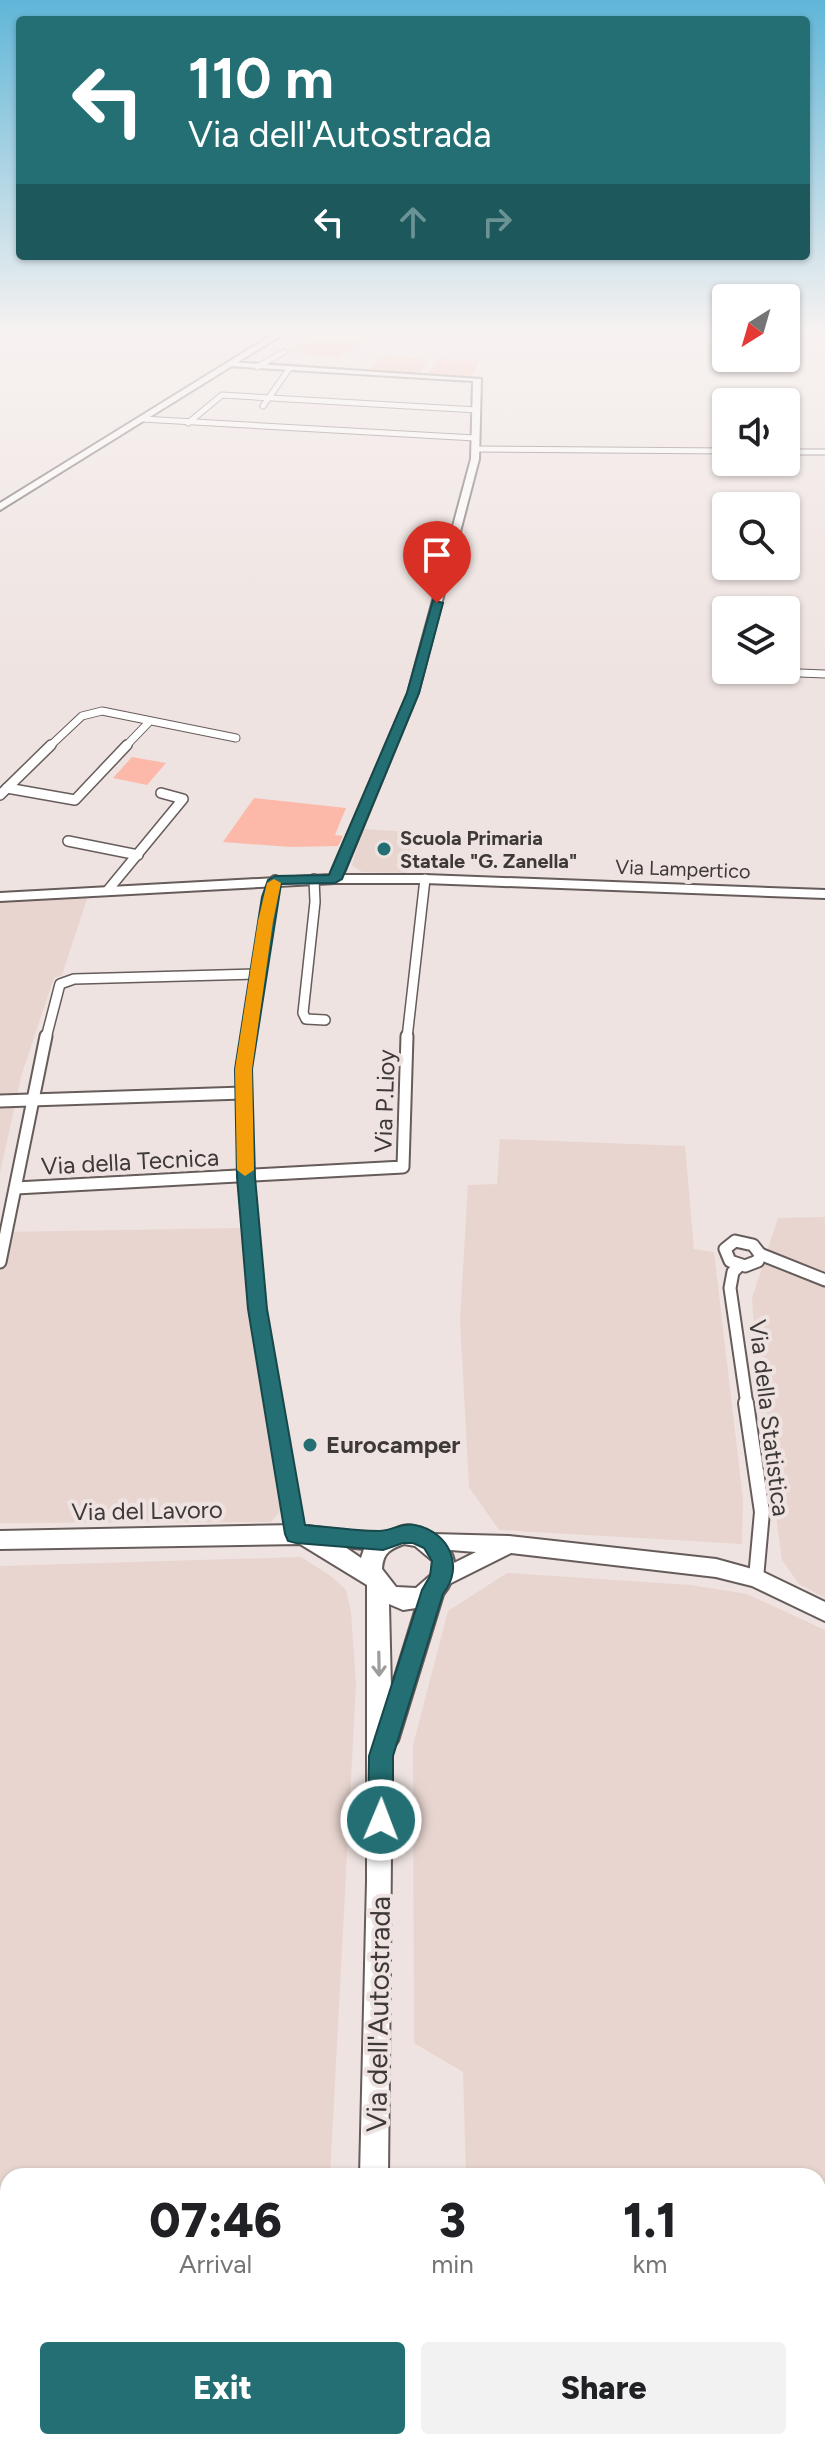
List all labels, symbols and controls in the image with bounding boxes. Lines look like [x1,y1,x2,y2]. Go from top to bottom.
text: 110 m [188,45,334,112]
icon: left [56,48,160,152]
text: Via dell'Autostrada [188,113,492,156]
icon: left [307,200,351,244]
icon: ahead [391,200,435,244]
icon: right [475,200,519,244]
north arrow [712,284,800,372]
map controls [712,284,800,684]
button: sound [712,388,800,476]
button: search [712,492,800,580]
pin [403,521,471,603]
icon: arrive [415,533,459,577]
button: layers [712,596,800,684]
place label: Scuola Primaria Statale "G. Zanella" [400,826,577,873]
marker: Scuola Primaria Statale "G. Zanella" [375,840,393,858]
street label: Via Lampertico [615,855,751,883]
street label: Via P.Lioy [368,1048,401,1153]
street label: Via della Tecnica [40,1142,220,1181]
street label: Via della Statistica [743,1318,796,1518]
place label: Eurocamper [326,1430,460,1459]
marker: Eurocamper [301,1436,319,1454]
street label: Via del Lavoro [71,1495,223,1526]
one-way arrow [371,1650,387,1677]
position arrow [339,1778,423,1862]
street label: Via dell'Autostrada [359,1896,397,2132]
text: 07:46 [149,2191,282,2249]
text: 3 [439,2191,466,2249]
text: 1.1 [623,2191,677,2249]
text: Arrival [179,2248,252,2280]
text: min [431,2248,474,2280]
text: km [633,2248,667,2280]
button: Exit [40,2342,405,2434]
button: Share [421,2342,786,2434]

